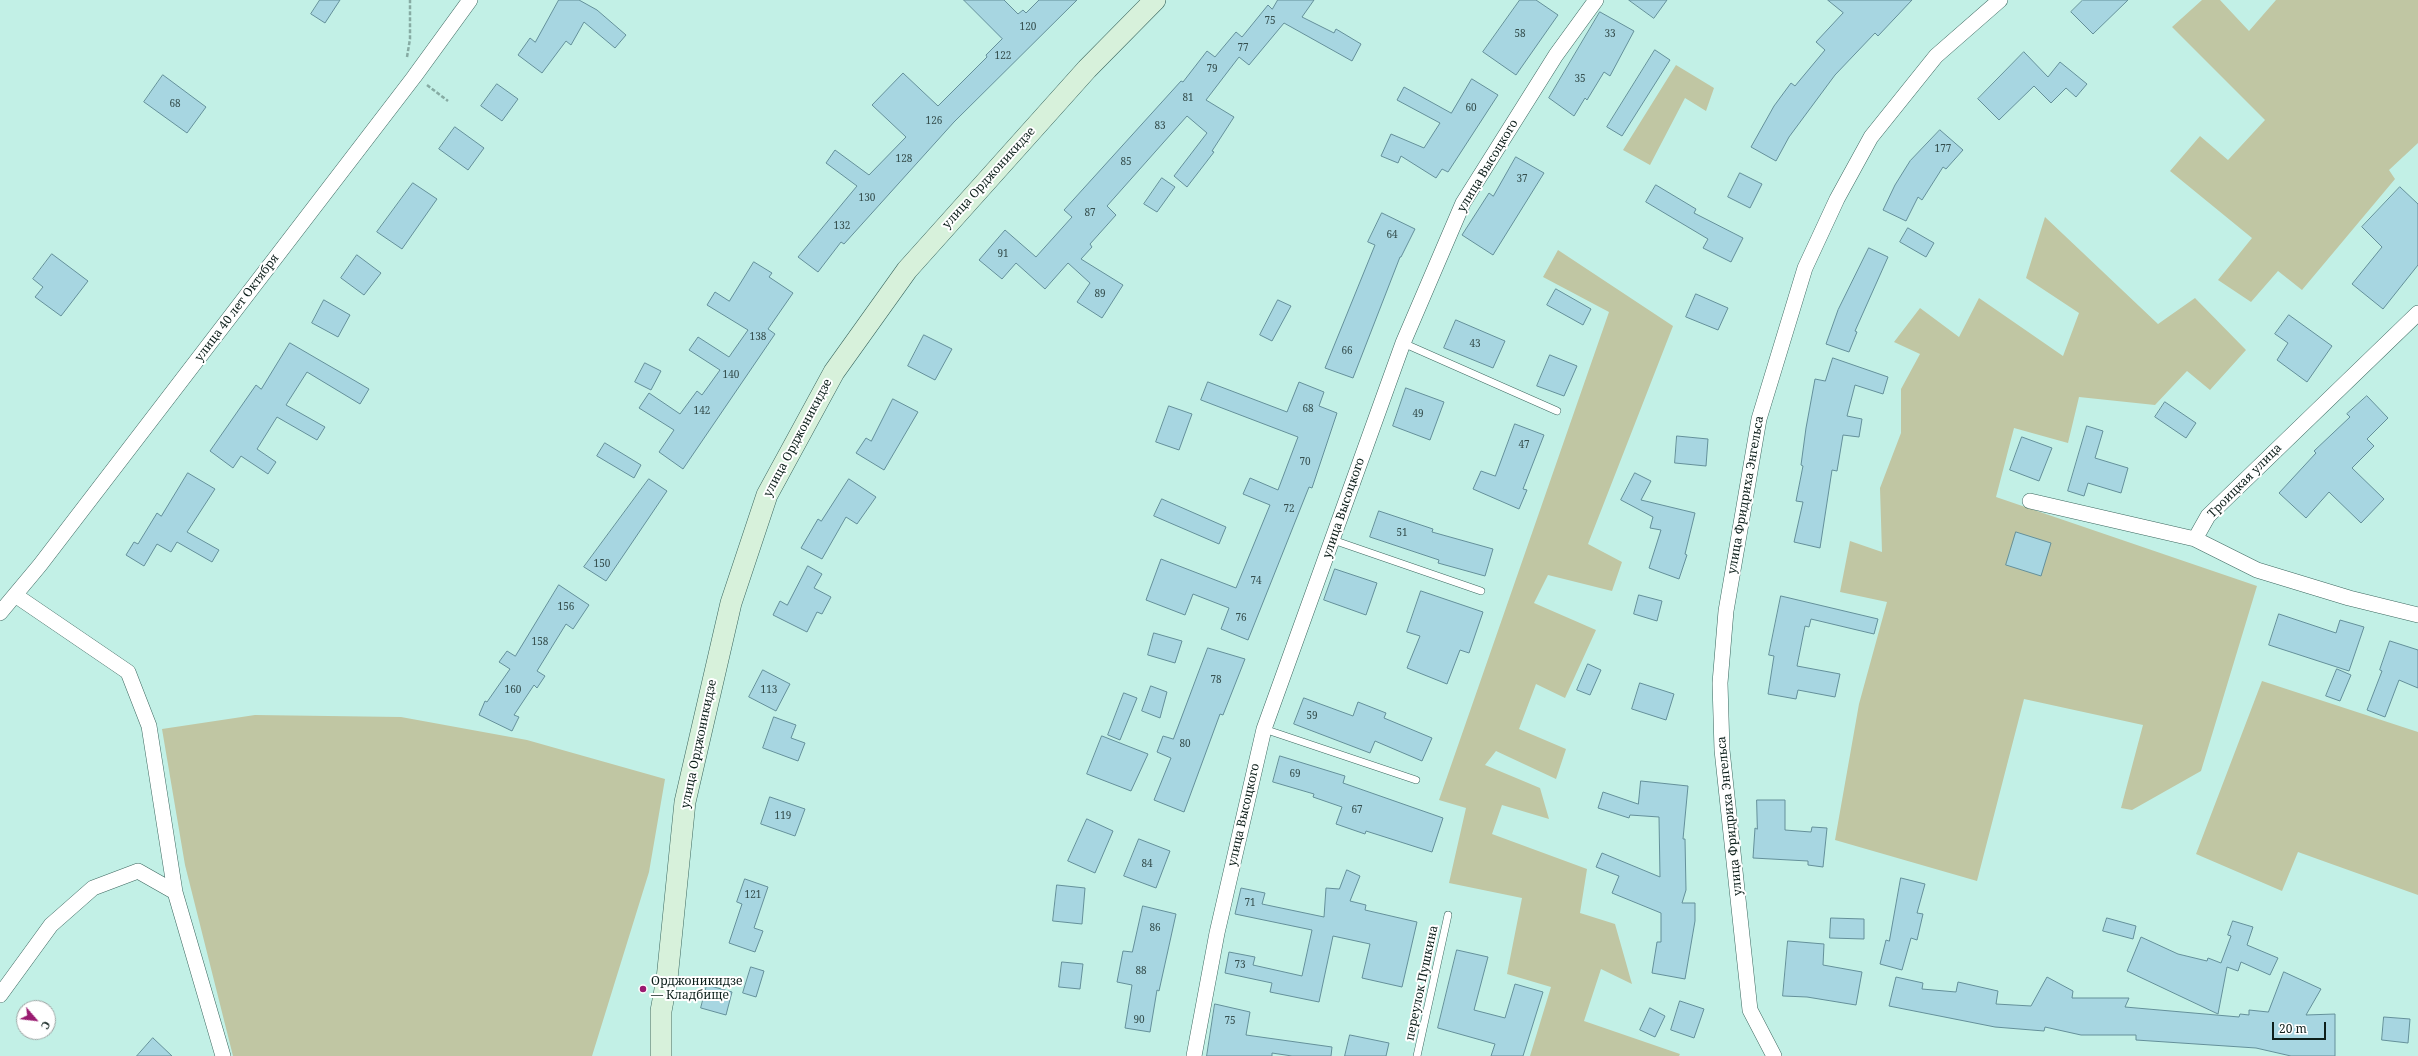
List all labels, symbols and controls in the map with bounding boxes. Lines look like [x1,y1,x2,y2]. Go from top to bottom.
house number: 75 [1264,15,1276,27]
house number: 120 [1020,21,1036,33]
house number: 58 [1514,28,1526,40]
house number: 33 [1604,28,1616,40]
house number: 77 [1237,42,1249,54]
house number: 122 [995,50,1011,62]
house number: 79 [1206,63,1218,75]
house number: 35 [1574,73,1586,85]
house number: 81 [1182,92,1194,104]
house number: 68 [169,98,181,110]
house number: 60 [1465,102,1477,114]
house number: 126 [926,115,942,127]
street label: улица Высоцкого [1455,117,1521,215]
house number: 83 [1154,120,1166,132]
street label: улица Орджоникидзе [940,124,1038,232]
house number: 177 [1935,143,1951,155]
house number: 128 [896,153,912,165]
house number: 85 [1120,156,1132,168]
house number: 37 [1516,173,1528,185]
house number: 130 [859,192,875,204]
house number: 87 [1084,207,1096,219]
house number: 132 [834,220,850,232]
house number: 64 [1386,229,1398,241]
house number: 91 [997,248,1009,260]
street label: улица 40 лет Октября [192,252,282,364]
house number: 89 [1094,288,1106,300]
house number: 138 [750,331,766,343]
house number: 43 [1469,338,1481,350]
house number: 66 [1341,345,1353,357]
house number: 140 [723,369,739,381]
street label: улица Орджоникидзе [761,377,835,499]
house number: 68 [1302,403,1314,415]
house number: 142 [694,405,710,417]
house number: 49 [1412,408,1424,420]
street label: улица Фридриха Энгельса [1725,415,1767,575]
house number: 47 [1518,439,1530,451]
street label: Троицкая улица [2205,441,2285,521]
house number: 70 [1299,456,1311,468]
street label: улица Высоцкого [1320,456,1368,560]
house number: 72 [1283,503,1295,515]
house number: 51 [1396,527,1408,539]
house number: 150 [594,558,610,570]
house number: 74 [1250,575,1262,587]
house number: 156 [558,601,574,613]
house number: 76 [1235,612,1247,624]
house number: 158 [532,636,548,648]
house number: 78 [1210,674,1222,686]
street label: улица Орджоникидзе [678,678,720,810]
house number: 160 [505,684,521,696]
house number: 113 [761,684,777,696]
house number: 59 [1306,710,1318,722]
street label: улица Фридриха Энгельса [1714,735,1746,897]
house number: 80 [1179,738,1191,750]
street label: улица Высоцкого [1225,762,1263,868]
house number: 69 [1289,768,1301,780]
house number: 67 [1351,804,1363,816]
house number: 119 [775,810,791,822]
house number: 84 [1141,858,1153,870]
house number: 121 [745,889,761,901]
house number: 71 [1244,897,1256,909]
house number: 86 [1149,922,1161,934]
street label: переулок Пушкина [1403,924,1441,1042]
house number: 73 [1234,959,1246,971]
house number: 88 [1135,965,1147,977]
place label: Орджоникидзе — Кладбище [651,975,742,1003]
marker: Орджоникидзе — Кладбище [638,984,648,994]
north arrow [16,1000,56,1040]
house number: 90 [1133,1014,1145,1026]
scale bar [2274,1014,2328,1040]
house number: 75 [1224,1015,1236,1027]
text: С [38,1019,54,1032]
text: 20 m [2279,1020,2307,1037]

